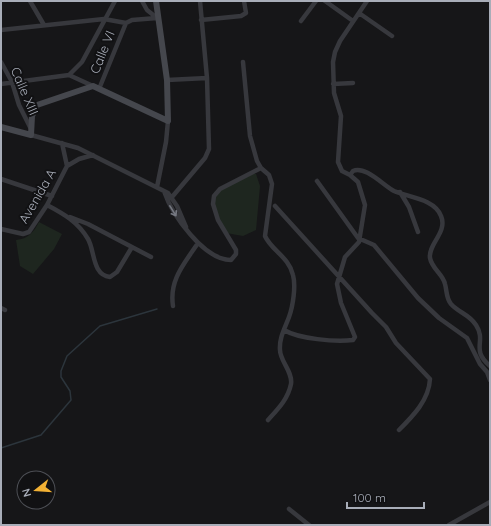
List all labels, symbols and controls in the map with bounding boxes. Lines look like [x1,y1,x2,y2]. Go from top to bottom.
street label: Calle VI [86,28,118,76]
street label: Calle XIII [8,65,42,117]
street label: Avenida A [15,165,59,226]
one-way arrow [169,205,177,216]
north arrow [16,470,56,510]
scale bar [347,484,424,510]
text: N [19,487,34,499]
text: 100 m [353,490,386,505]

